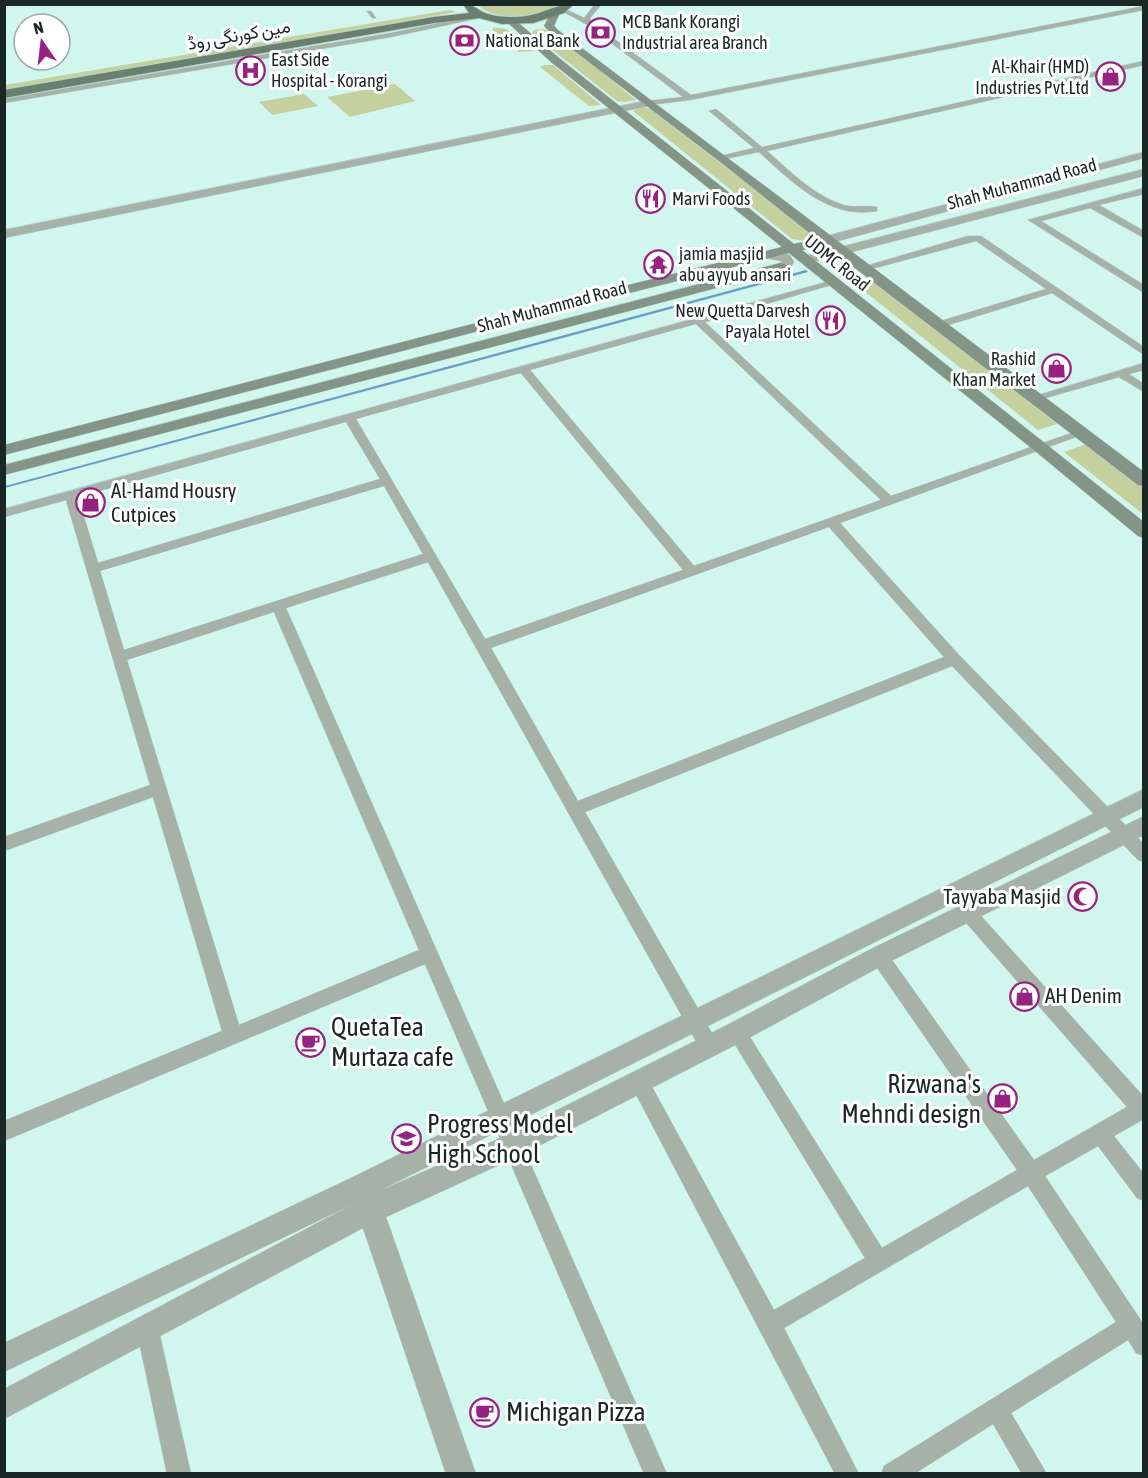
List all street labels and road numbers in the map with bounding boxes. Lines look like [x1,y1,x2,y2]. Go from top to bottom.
street label: مین کورنگی روڈ [186,15,292,55]
street label: Shah Muhammad Road [945,154,1099,214]
street label: UDMC Road [801,230,874,295]
street label: Shah Muhammad Road [475,277,629,337]

